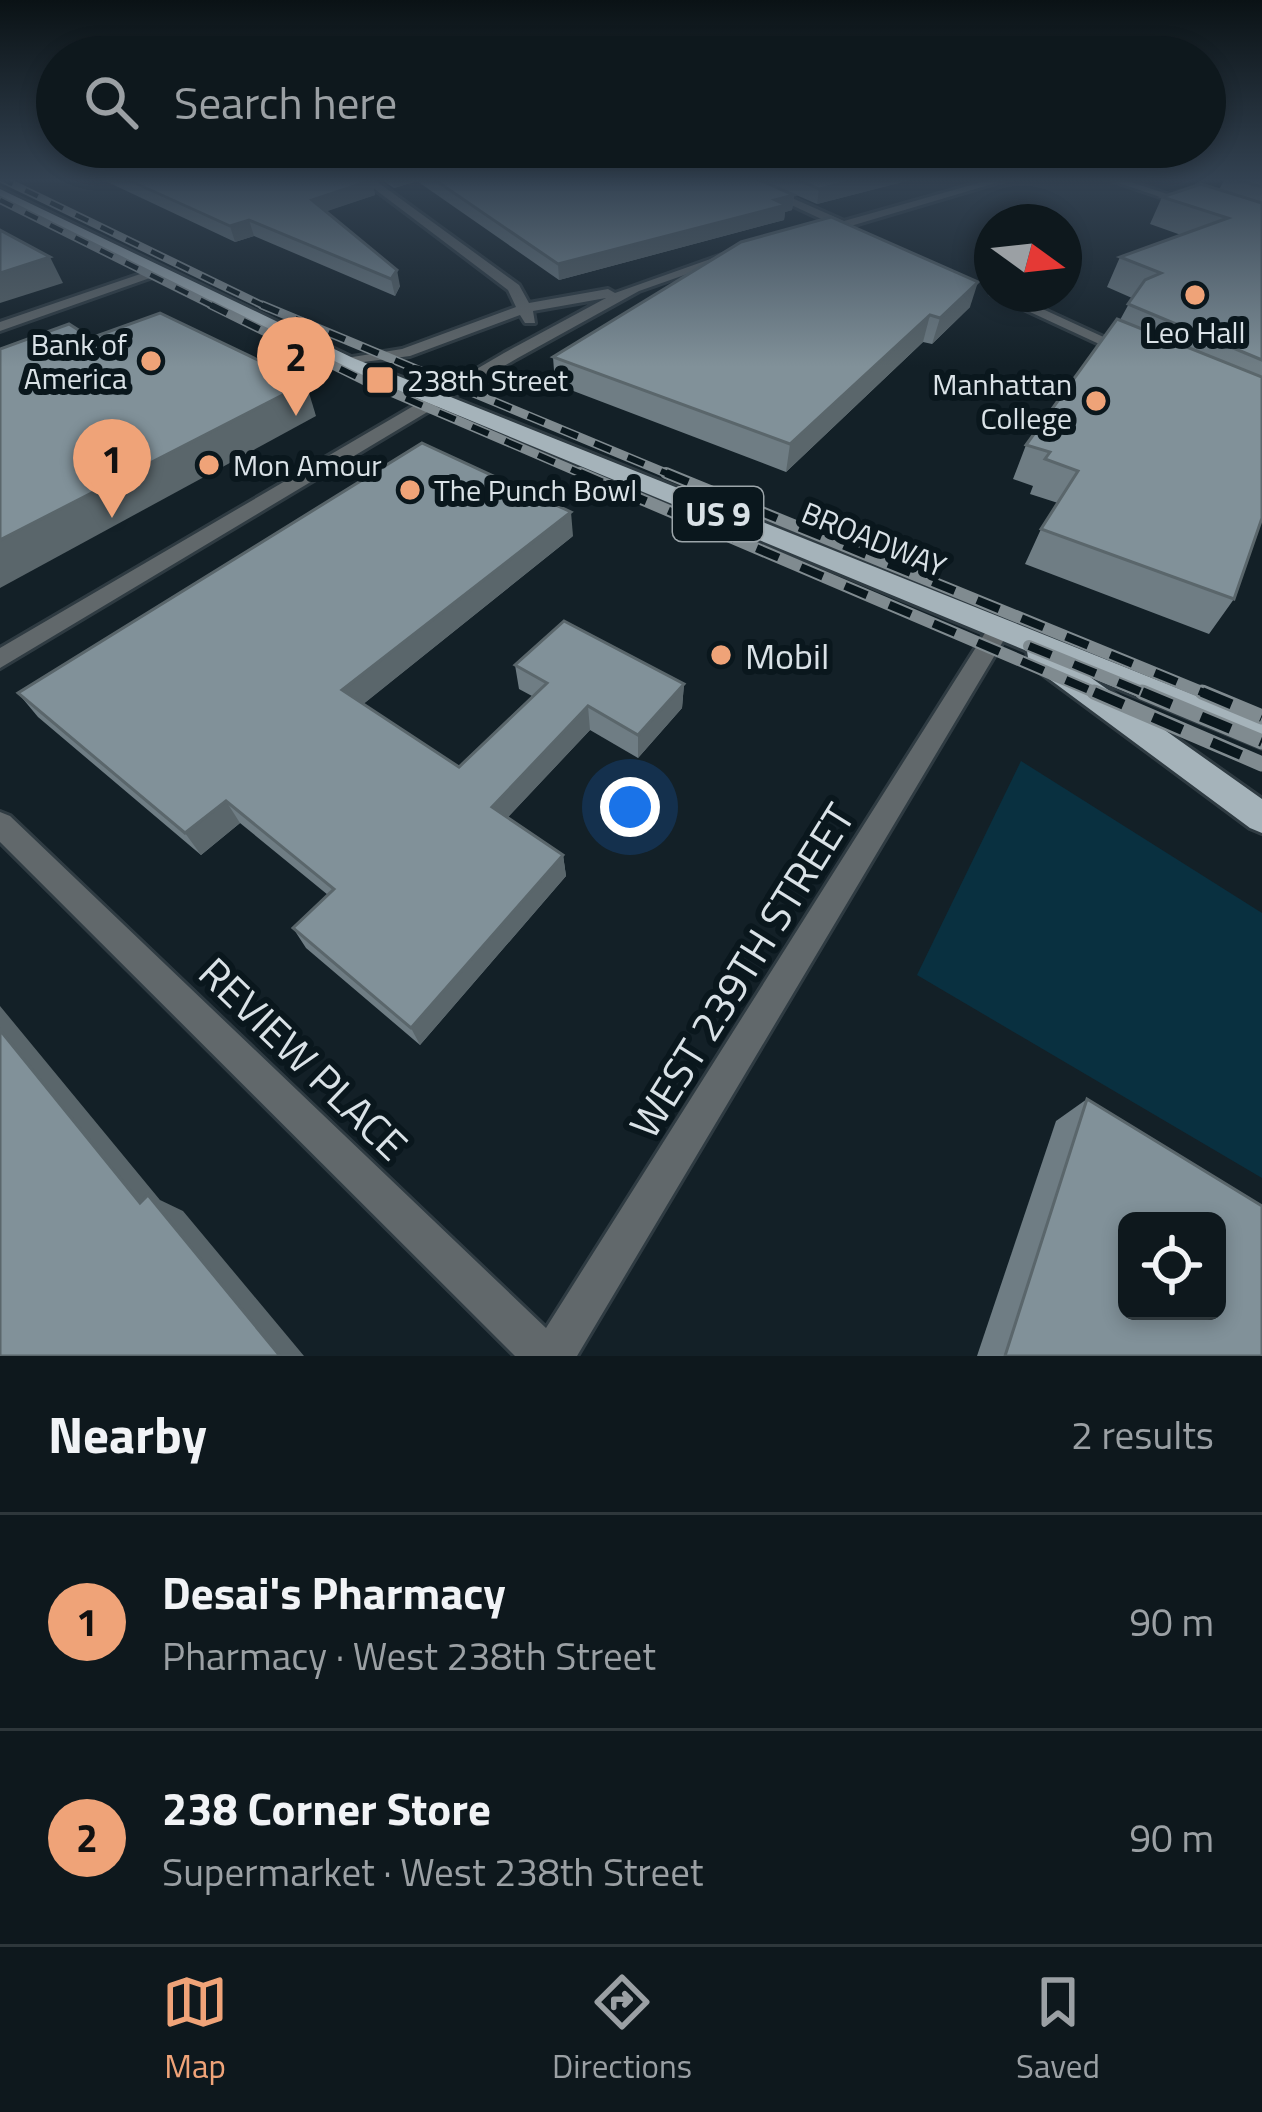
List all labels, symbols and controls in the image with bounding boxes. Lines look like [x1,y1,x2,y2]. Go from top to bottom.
search box [36,36,1226,168]
text: Search here [174,68,397,136]
icon: search [78,69,144,135]
north arrow [974,204,1082,312]
marker: Leo Hall [1182,282,1208,308]
place label: Leo Hall [1145,309,1245,355]
pin: 2 [257,317,335,416]
place label: Bank of America [24,321,127,401]
marker: Bank of America [138,348,164,374]
place label: 238th Street [407,357,568,403]
place label: Manhattan College [932,361,1072,441]
marker: 238th Street [364,364,396,396]
marker: Manhattan College [1083,388,1109,414]
pin: 1 [73,419,151,518]
place label: Mon Amour [233,442,382,488]
marker: Mon Amour [196,452,222,478]
place label: The Punch Bowl [434,467,637,513]
marker: The Punch Bowl [397,477,423,503]
road number: US 9 [673,487,763,541]
street label: BROADWAY [795,489,953,589]
place label: Mobil [745,628,829,683]
marker: Mobil [708,642,734,668]
your location [600,777,660,837]
street label: WEST 239TH STREET [612,790,870,1150]
street label: REVIEW PLACE [185,941,423,1175]
map controls [1118,1212,1226,1320]
button: locate [1118,1212,1226,1320]
text: Nearby [48,1395,207,1473]
text: 2 results [1071,1405,1214,1464]
text: Desai's Pharmacy [162,1558,506,1626]
text: 1 [76,1592,98,1651]
text: 90 m [1129,1592,1214,1651]
text: Pharmacy · West 238th Street [162,1626,656,1685]
text: 238 Corner Store [162,1774,491,1842]
text: 2 [76,1808,98,1867]
text: 90 m [1129,1808,1214,1867]
text: Supermarket · West 238th Street [162,1842,703,1901]
tab: Map [162,1969,228,2091]
tab: Directions [552,1969,692,2091]
tab: Saved [1016,1969,1100,2091]

